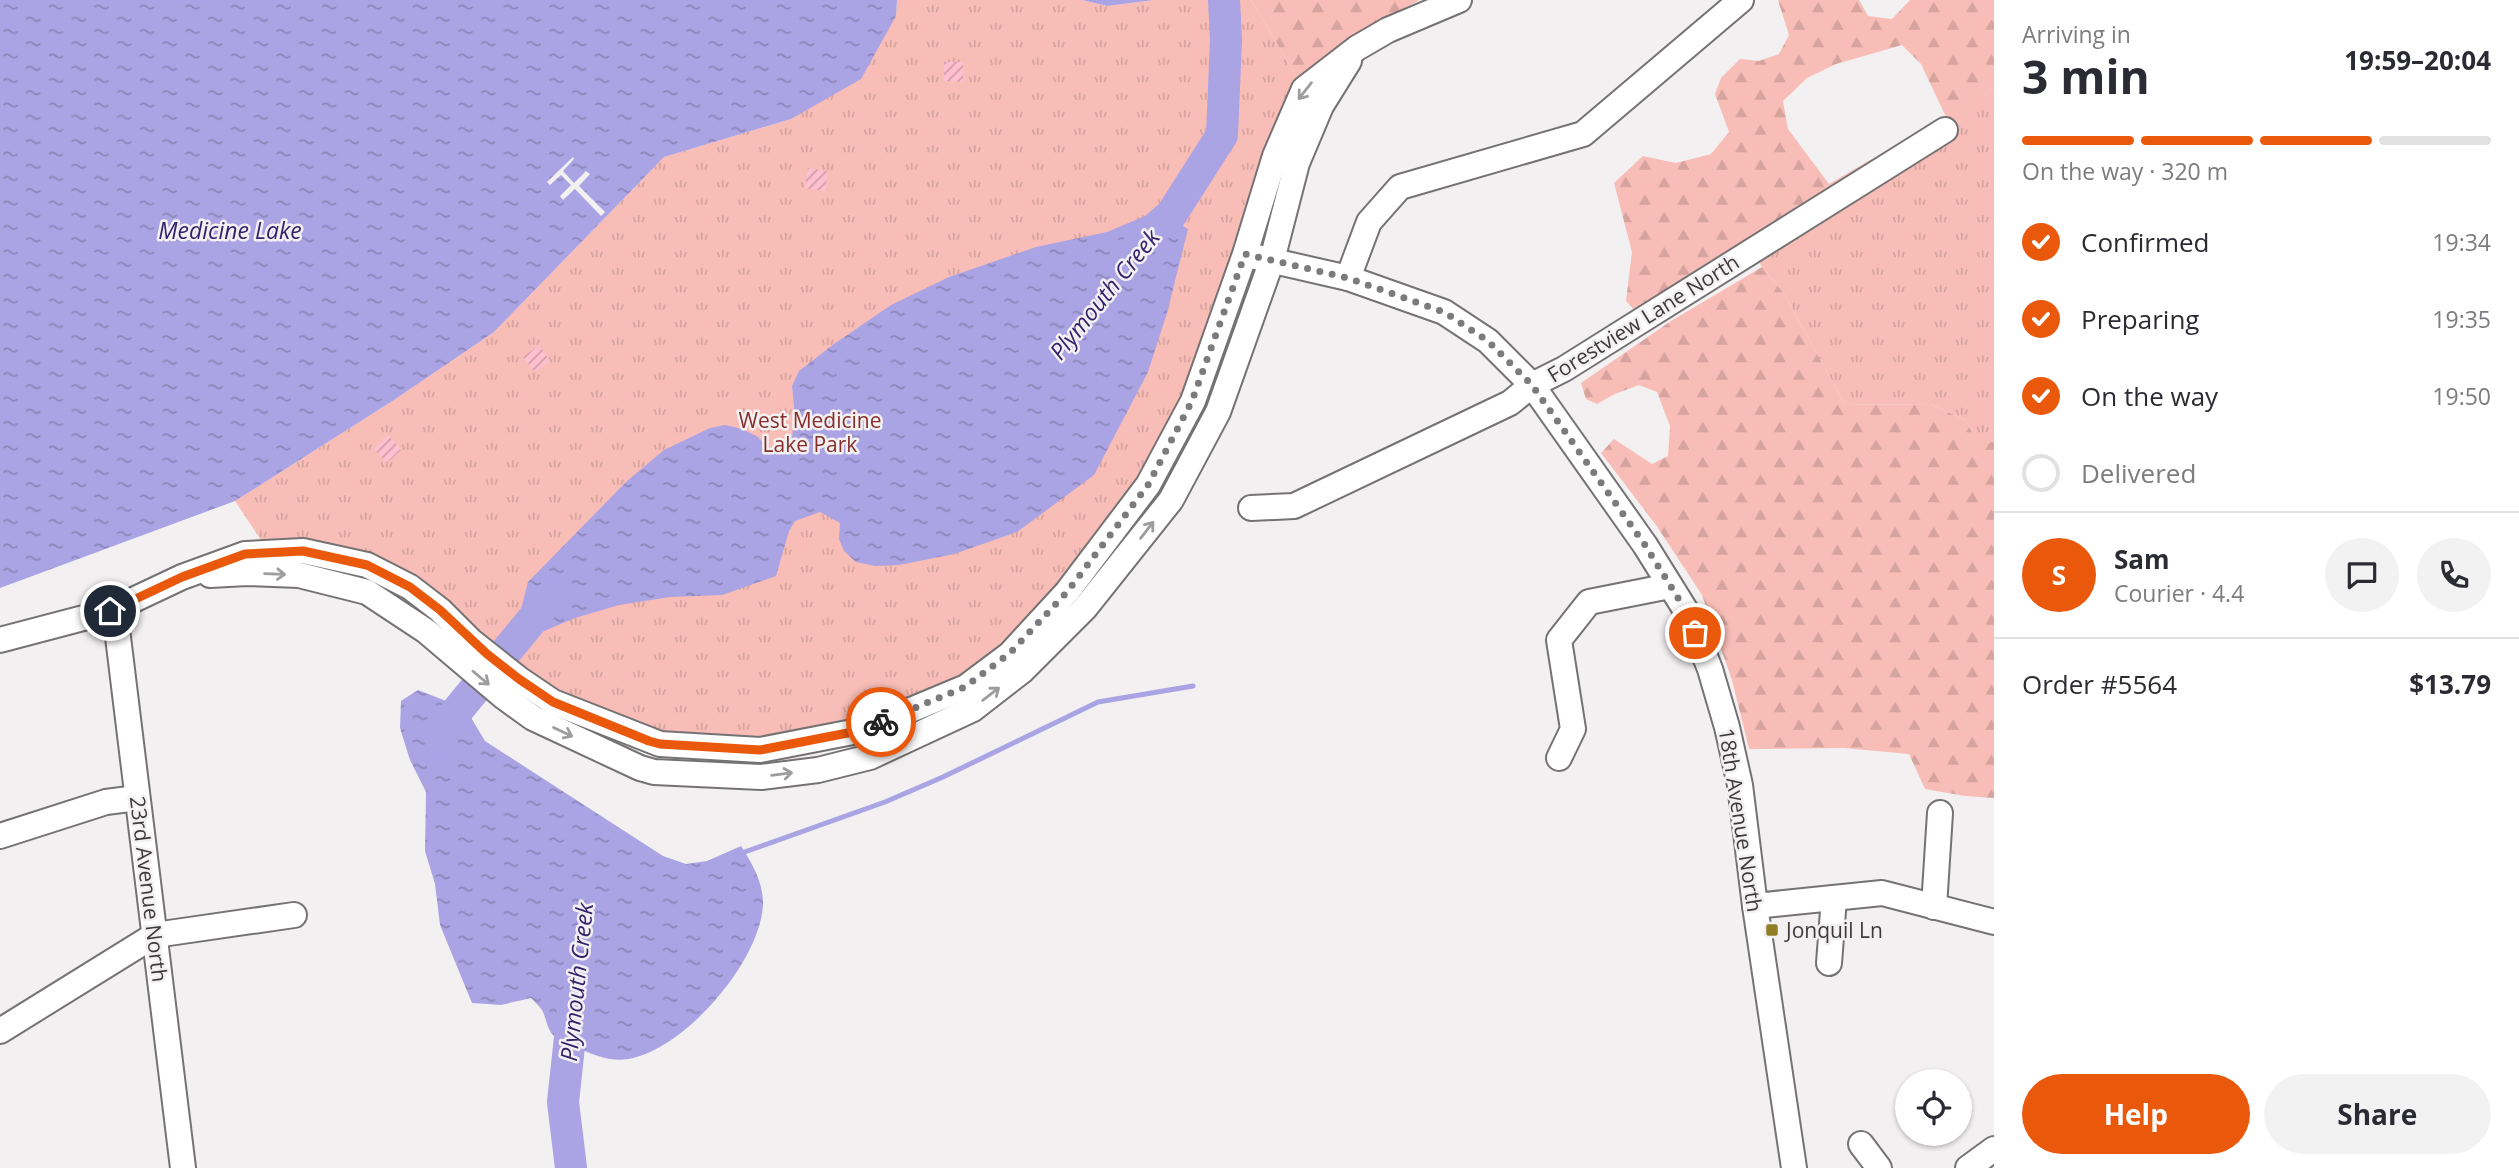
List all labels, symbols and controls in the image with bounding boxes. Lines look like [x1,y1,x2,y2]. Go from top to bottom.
text: Arriving in [2022,18,2131,50]
text: 19:59–20:04 [2344,42,2491,78]
text: 3 min [2022,45,2150,107]
one-way arrow [1298,82,1313,101]
text: On the way · 320 m [2022,155,2228,187]
water label: Medicine Lake [158,214,302,246]
water label: Plymouth Creek [1041,221,1167,366]
icon: check [2022,223,2060,261]
text: Confirmed [2081,224,2209,260]
text: 19:34 [2432,226,2491,258]
street label: Forestview Lane North [1542,248,1744,388]
icon: check [2022,300,2060,338]
text: Preparing [2081,301,2199,337]
text: 19:35 [2432,303,2491,335]
icon: check [2022,377,2060,415]
text: On the way [2081,378,2218,414]
text: 19:50 [2432,380,2491,412]
park label: West Medicine Lake Park [739,406,882,458]
text: Delivered [2081,455,2196,491]
one-way arrow [1140,521,1155,539]
button: chat [2325,538,2399,612]
button: phone [2417,538,2491,612]
text: Sam [2114,541,2170,577]
text: S [2052,557,2066,593]
one-way arrow [263,567,286,580]
text: Courier · 4.4 [2114,577,2244,609]
pin [80,581,140,641]
icon: home [91,592,129,630]
pin [1665,603,1725,663]
icon: bag [1676,614,1714,652]
text: Order #5564 [2022,666,2177,702]
text: $13.79 [2409,666,2491,702]
one-way arrow [472,670,490,686]
courier [846,687,916,757]
one-way arrow [982,687,1000,702]
icon: bike [862,703,900,741]
one-way arrow [552,726,573,739]
street label: 18th Avenue North [1713,726,1769,914]
one-way arrow [770,768,792,781]
street label: 23rd Avenue North [124,795,174,983]
water label: Plymouth Creek [552,900,600,1063]
place label: Jonquil Ln [1784,916,1883,944]
marker: Jonquil Ln [1764,922,1780,938]
map controls [1895,1069,1972,1146]
button: locate [1895,1069,1972,1146]
button: Help [2022,1074,2250,1154]
button: Share [2264,1074,2491,1154]

